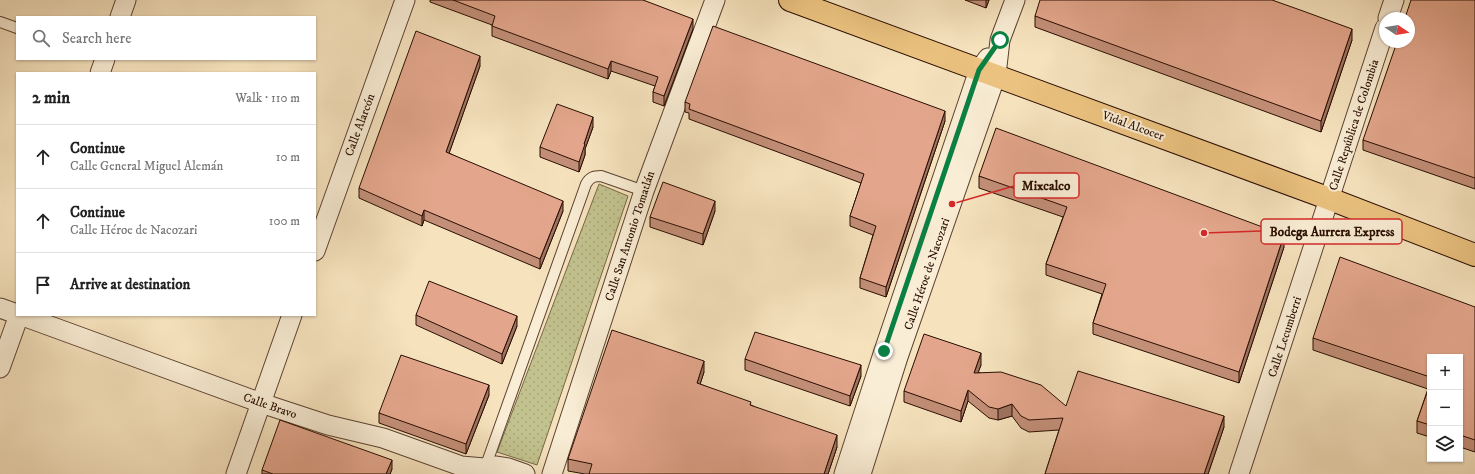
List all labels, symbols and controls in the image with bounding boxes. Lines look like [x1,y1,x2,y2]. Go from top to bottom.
north arrow [1379,12,1415,48]
search box [16,16,316,60]
icon: search [30,27,52,49]
text: Search here [62,29,131,48]
route start [991,31,1009,49]
street label: Calle República de Colombia [1326,57,1383,193]
text: 2 min [32,87,70,109]
text: Walk · 110 m [235,90,300,106]
street label: Calle Alarcón [342,91,379,158]
street label: Vidal Alcocer [1099,108,1166,144]
text: Continue [70,139,125,158]
icon: ahead [32,146,54,168]
text: 10 m [276,149,300,165]
text: Calle General Miguel Alemán [70,158,223,174]
street label: Calle San Antonio Tomatlán [602,168,658,303]
callout: Mixcalco [1014,173,1079,198]
text: Mixcalco [1022,178,1071,194]
text: Continue [70,203,125,222]
icon: ahead [32,210,54,232]
text: 100 m [269,213,300,229]
street label: Calle Héroe de Nacozari [901,216,953,332]
callout: Bodega Aurrera Express [1261,219,1402,244]
text: Calle Héroe de Nacozari [70,222,197,238]
text: Bodega Aurrera Express [1270,224,1395,241]
icon: arrive [32,274,54,296]
text: Arrive at destination [70,275,190,294]
street label: Calle Lecumberri [1265,295,1305,379]
route end [875,342,893,360]
map controls [1427,354,1463,462]
button: + [1427,354,1463,390]
street label: Calle Bravo [241,390,299,422]
button: − [1427,390,1463,426]
button: layers [1427,426,1463,462]

